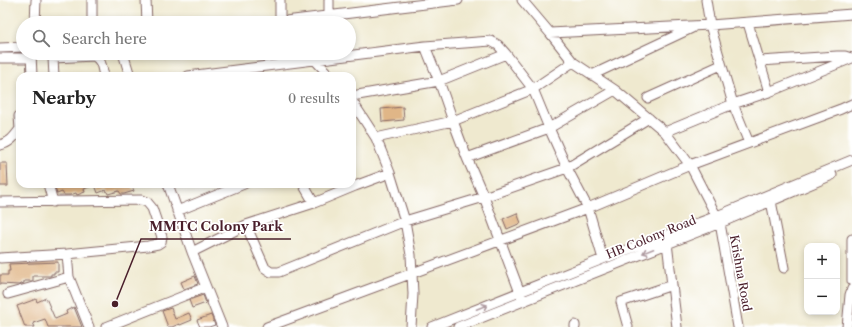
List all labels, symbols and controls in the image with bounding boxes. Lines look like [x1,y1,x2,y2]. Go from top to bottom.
search box [16,16,356,60]
icon: search [30,27,52,49]
text: Search here [62,29,147,48]
text: Nearby [32,88,96,108]
text: 0 results [288,90,340,106]
street label: HB Colony Road [604,212,699,262]
callout: MMTC Colony Park [141,214,291,239]
text: MMTC Colony Park [149,218,283,234]
street label: Krishna Road [727,234,755,313]
map controls [804,243,840,315]
button: + [804,243,840,279]
one-way arrow [642,248,654,256]
button: − [804,279,840,315]
one-way arrow [475,303,487,311]

